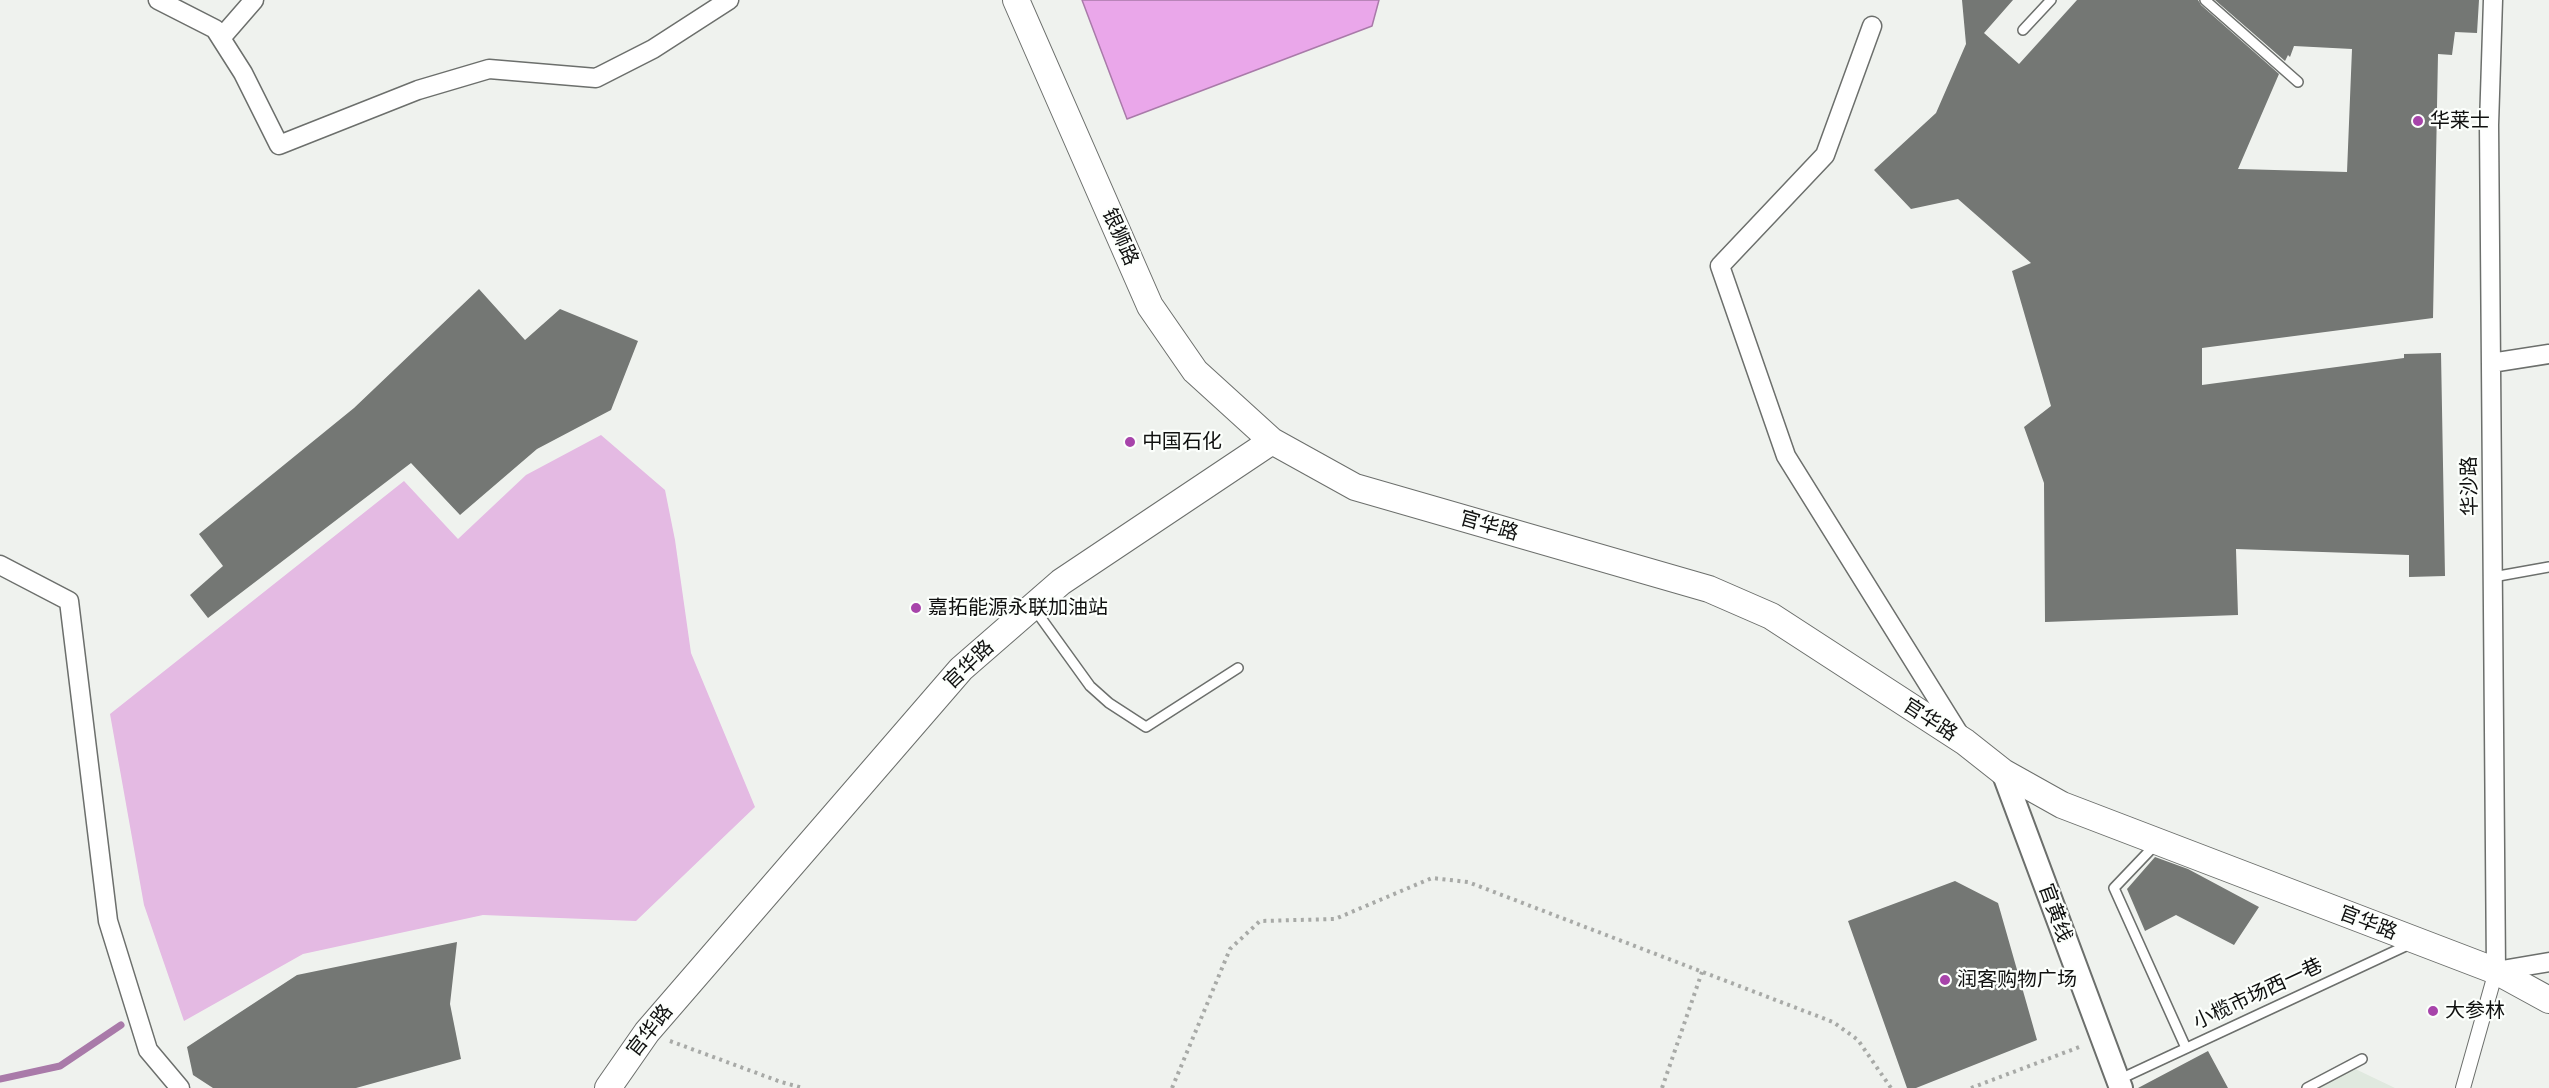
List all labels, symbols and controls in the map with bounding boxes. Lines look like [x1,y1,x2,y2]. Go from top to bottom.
place label: 华莱士 [2430,109,2490,133]
marker: 华莱士 [2411,114,2425,128]
street label: 银狮路 [1097,205,1143,269]
place label: 中国石化 [1142,430,1222,454]
marker: 中国石化 [1123,435,1137,449]
street label: 华沙路 [2457,456,2483,516]
street label: 官华路 [1457,506,1521,546]
place label: 嘉拓能源永联加油站 [928,596,1108,620]
marker: 嘉拓能源永联加油站 [909,601,923,615]
street label: 官华路 [939,636,999,694]
street label: 官华路 [1898,694,1962,746]
street label: 官黄线 [2033,881,2077,945]
street label: 官华路 [2336,901,2400,945]
street label: 小榄市场西一巷 [2189,954,2327,1034]
place label: 润客购物广场 [1957,968,2077,992]
marker: 润客购物广场 [1938,973,1952,987]
place label: 大参林 [2445,999,2505,1023]
street label: 官华路 [622,1000,678,1062]
marker: 大参林 [2426,1004,2440,1018]

